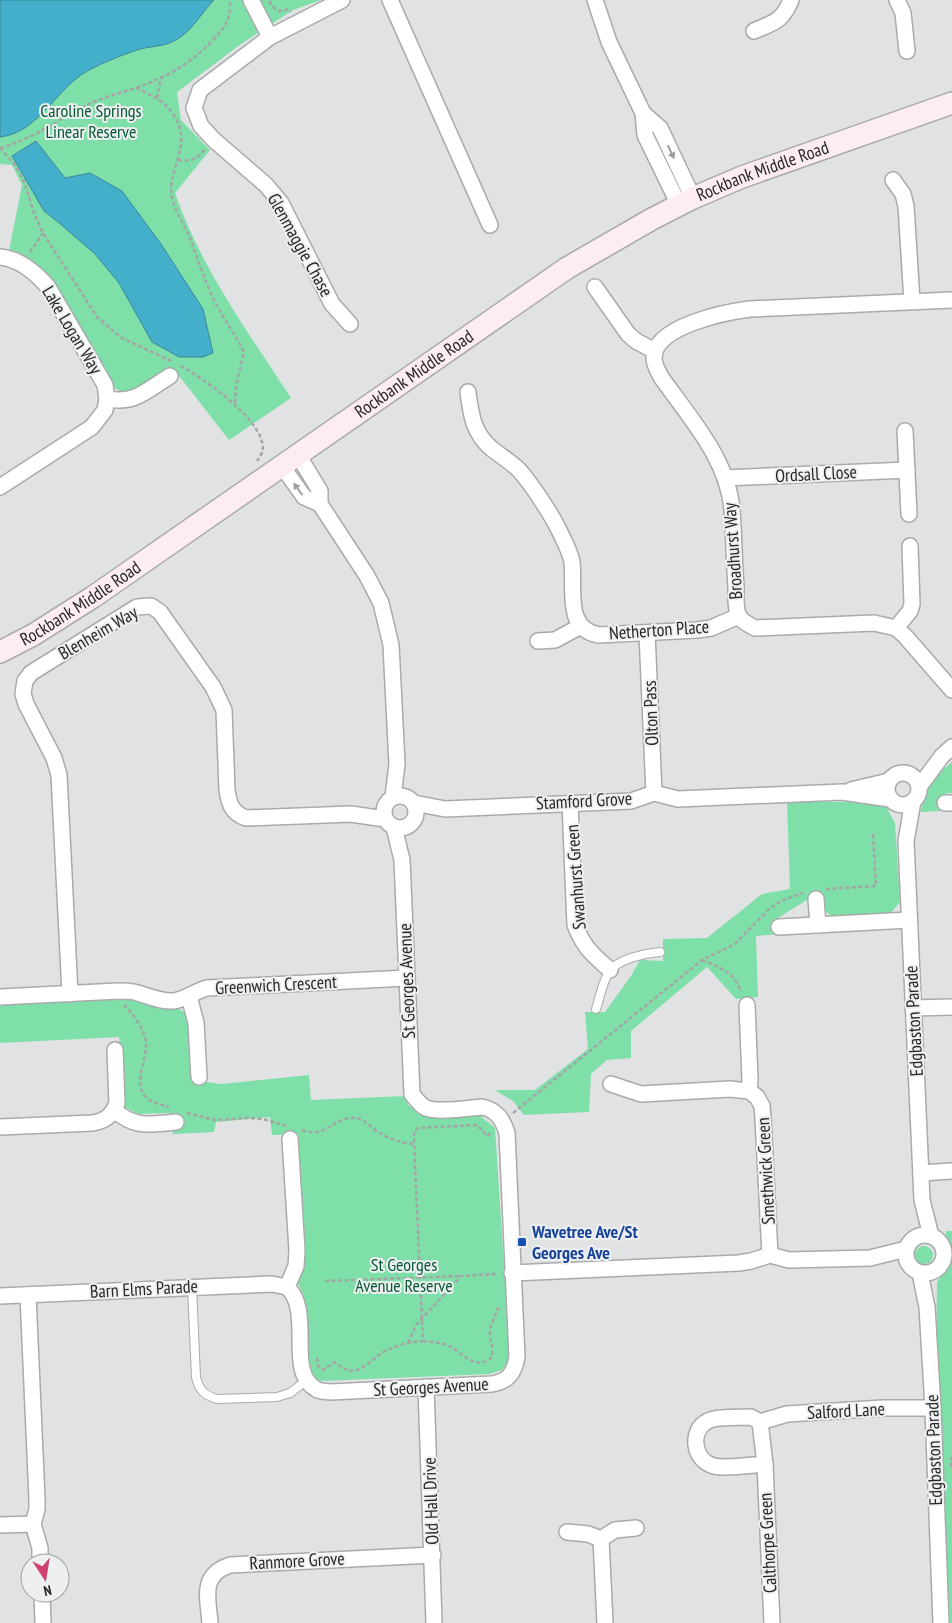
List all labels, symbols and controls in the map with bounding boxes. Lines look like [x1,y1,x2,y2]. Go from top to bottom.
park label: Caroline Springs Linear Reserve [40,99,142,143]
street label: Rockbank Middle Road [693,135,832,206]
one-way arrow [667,145,675,159]
street label: Glenmaggie Chase [263,189,338,301]
street label: Lake Logan Way [37,281,108,378]
street label: Rockbank Middle Road [350,324,478,423]
street label: Ordsall Close [775,460,857,487]
one-way arrow [293,482,303,496]
street label: Broadhurst Way [718,502,747,600]
street label: Rockbank Middle Road [16,555,145,651]
street label: Blenheim Way [54,601,142,665]
street label: Netherton Place [608,615,710,644]
street label: Olton Pass [638,680,663,746]
street label: Stamford Grove [535,786,633,815]
street label: Swanhurst Green [560,824,591,930]
street label: St Georges Avenue [393,923,420,1039]
street label: Edgbaston Parade [899,965,928,1077]
street label: Greenwich Crescent [214,970,338,999]
street label: Smethwick Green [751,1117,780,1225]
place label: Wavetree Ave/St Georges Ave [531,1220,638,1264]
marker: Wavetree Ave/St Georges Ave [516,1236,528,1248]
park label: St Georges Avenue Reserve [355,1253,453,1297]
street label: Barn Elms Parade [89,1274,199,1303]
street label: St Georges Avenue [373,1372,489,1401]
street label: Edgbaston Parade [920,1394,947,1506]
street label: Salford Lane [807,1397,885,1424]
street label: Old Hall Drive [417,1457,444,1545]
street label: Calthorpe Green [753,1492,782,1594]
street label: Ranmore Grove [249,1547,345,1574]
north arrow [20,1553,70,1603]
text: N [42,1581,53,1600]

